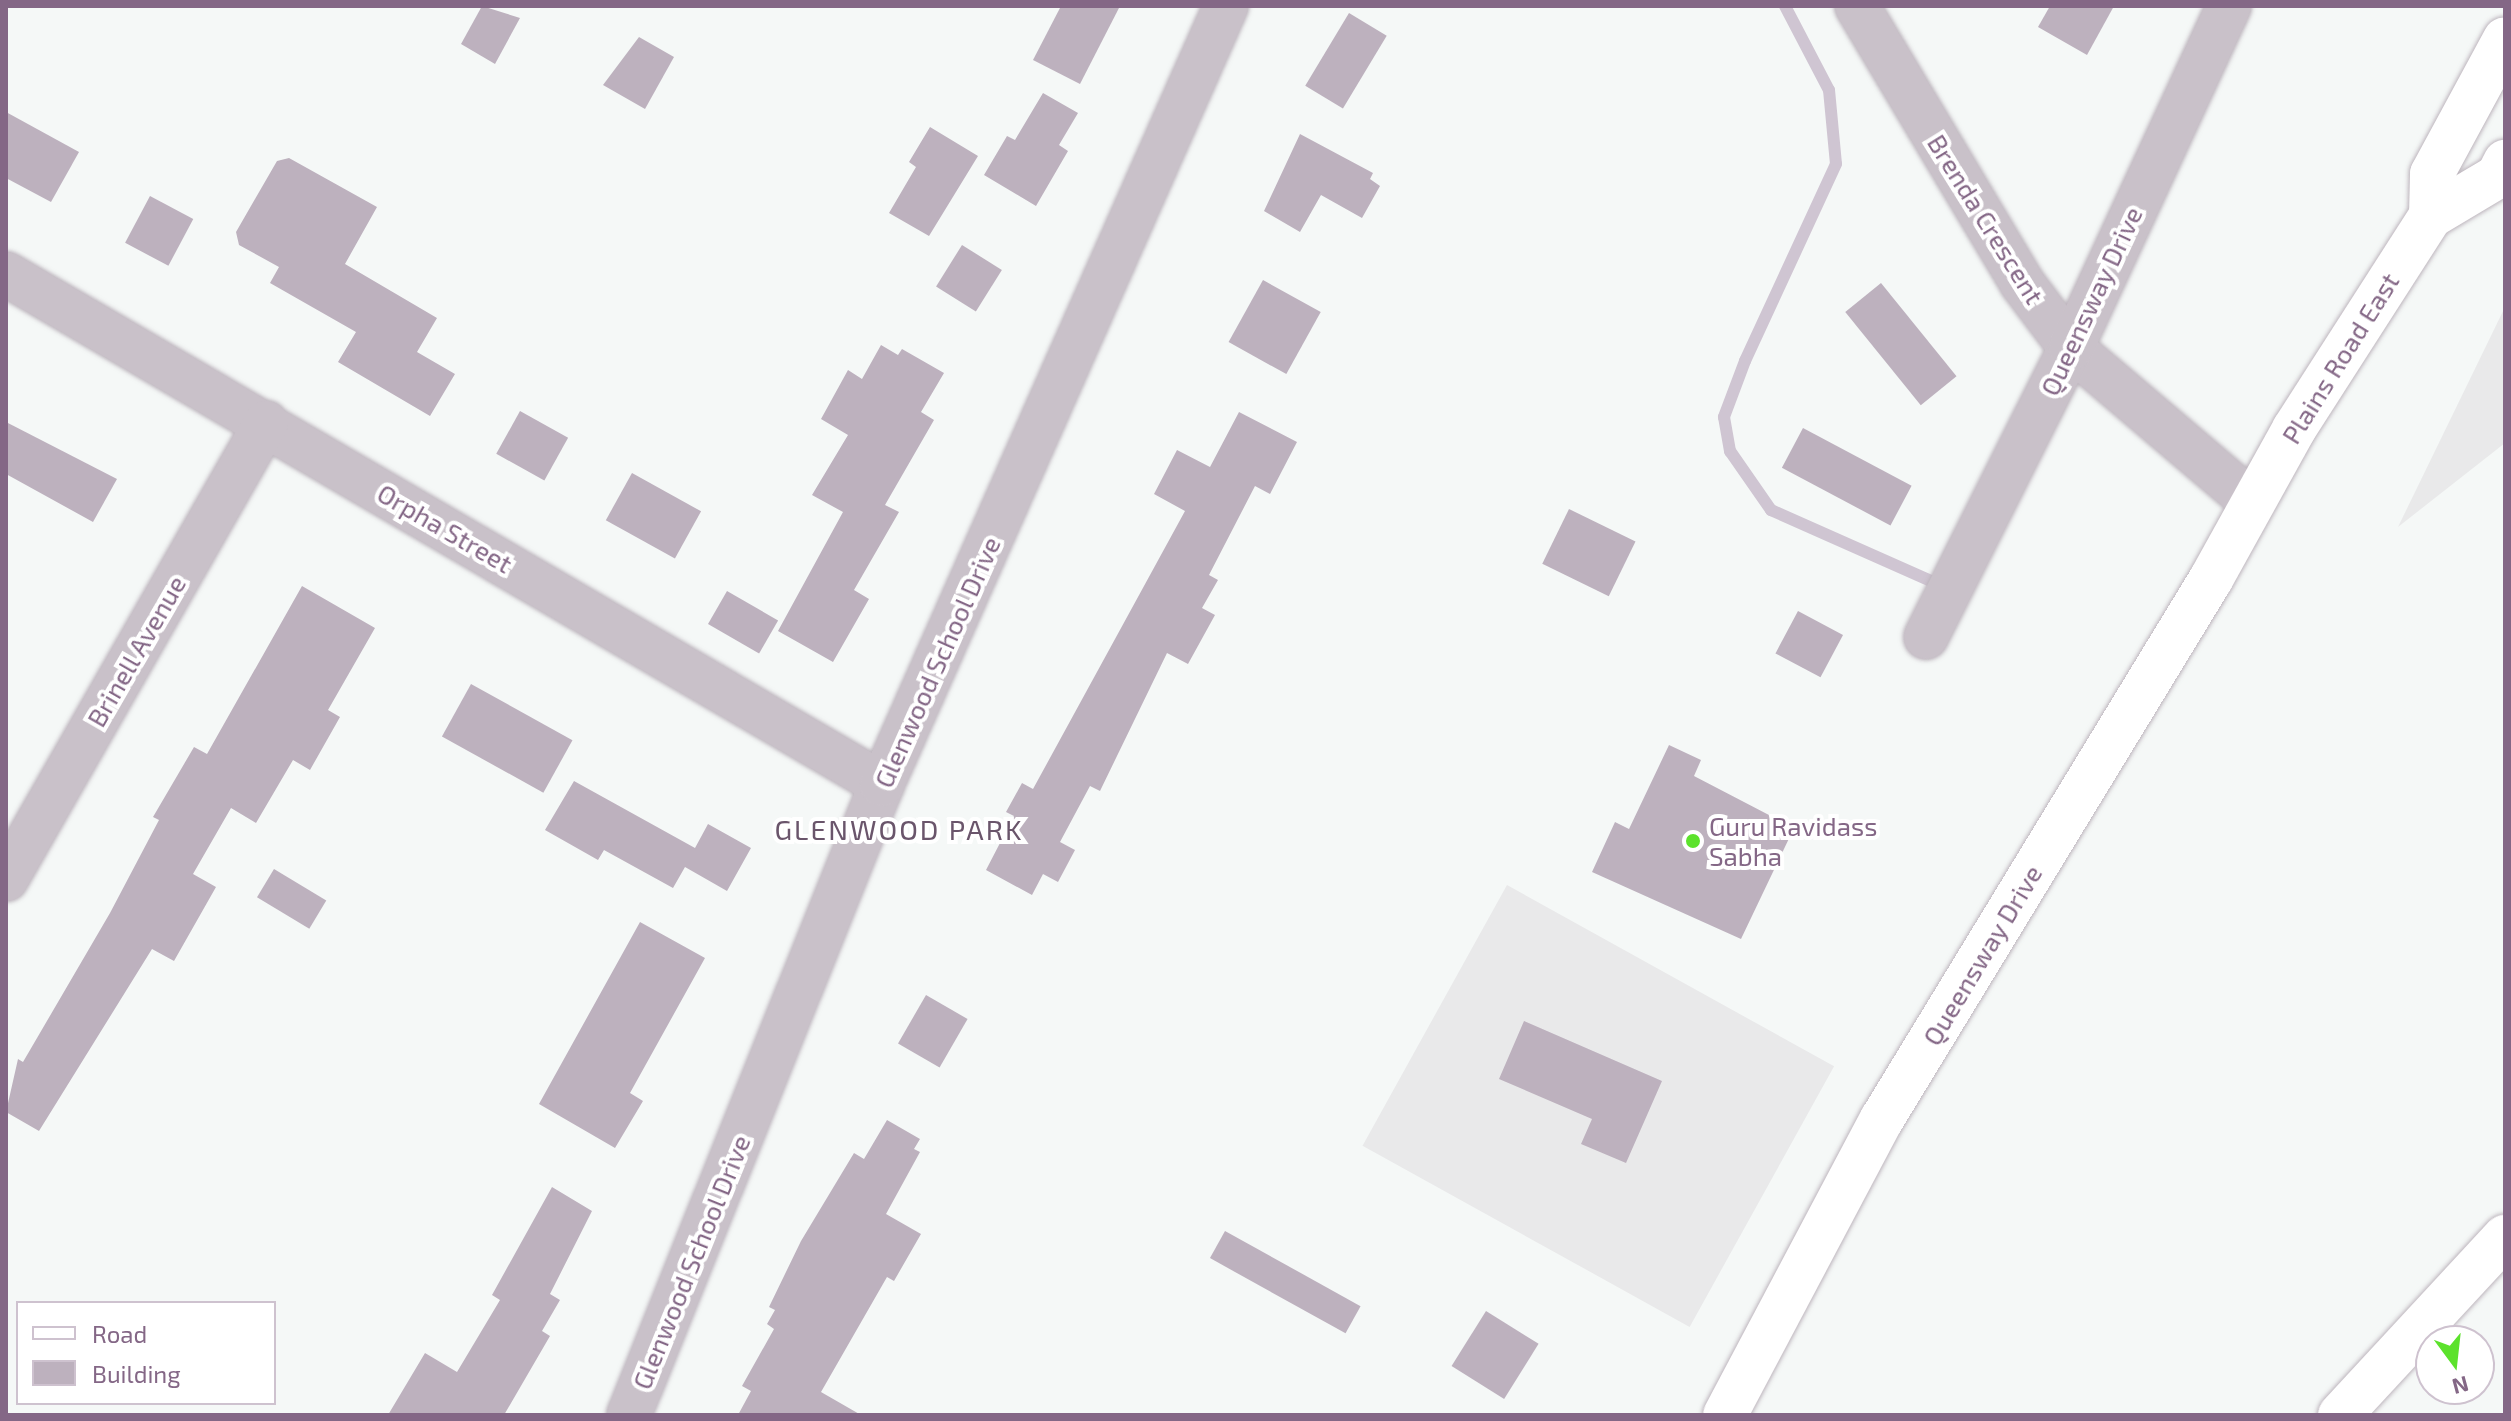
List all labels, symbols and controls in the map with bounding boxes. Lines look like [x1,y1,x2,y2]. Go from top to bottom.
street label: Brenda Crescent [1921,129,2051,309]
street label: Queensway Drive [2033,201,2149,401]
street label: Plains Road East [2275,267,2405,449]
street label: Orpha Street [372,477,518,579]
street label: Glenwood School Drive [867,531,1007,793]
street label: Brinell Avenue [80,569,192,733]
place label: Guru Ravidass Sabha [1709,810,1877,872]
district label: GLENWOOD PARK [775,812,1023,846]
marker: Guru Ravidass Sabha [1684,832,1702,850]
street label: Queensway Drive [1916,859,2048,1051]
street label: Glenwood School Drive [626,1130,756,1394]
legend [16,1301,276,1405]
text: Road [92,1319,147,1348]
north arrow [2415,1325,2495,1405]
text: Building [92,1359,181,1388]
text: N [2450,1372,2472,1401]

